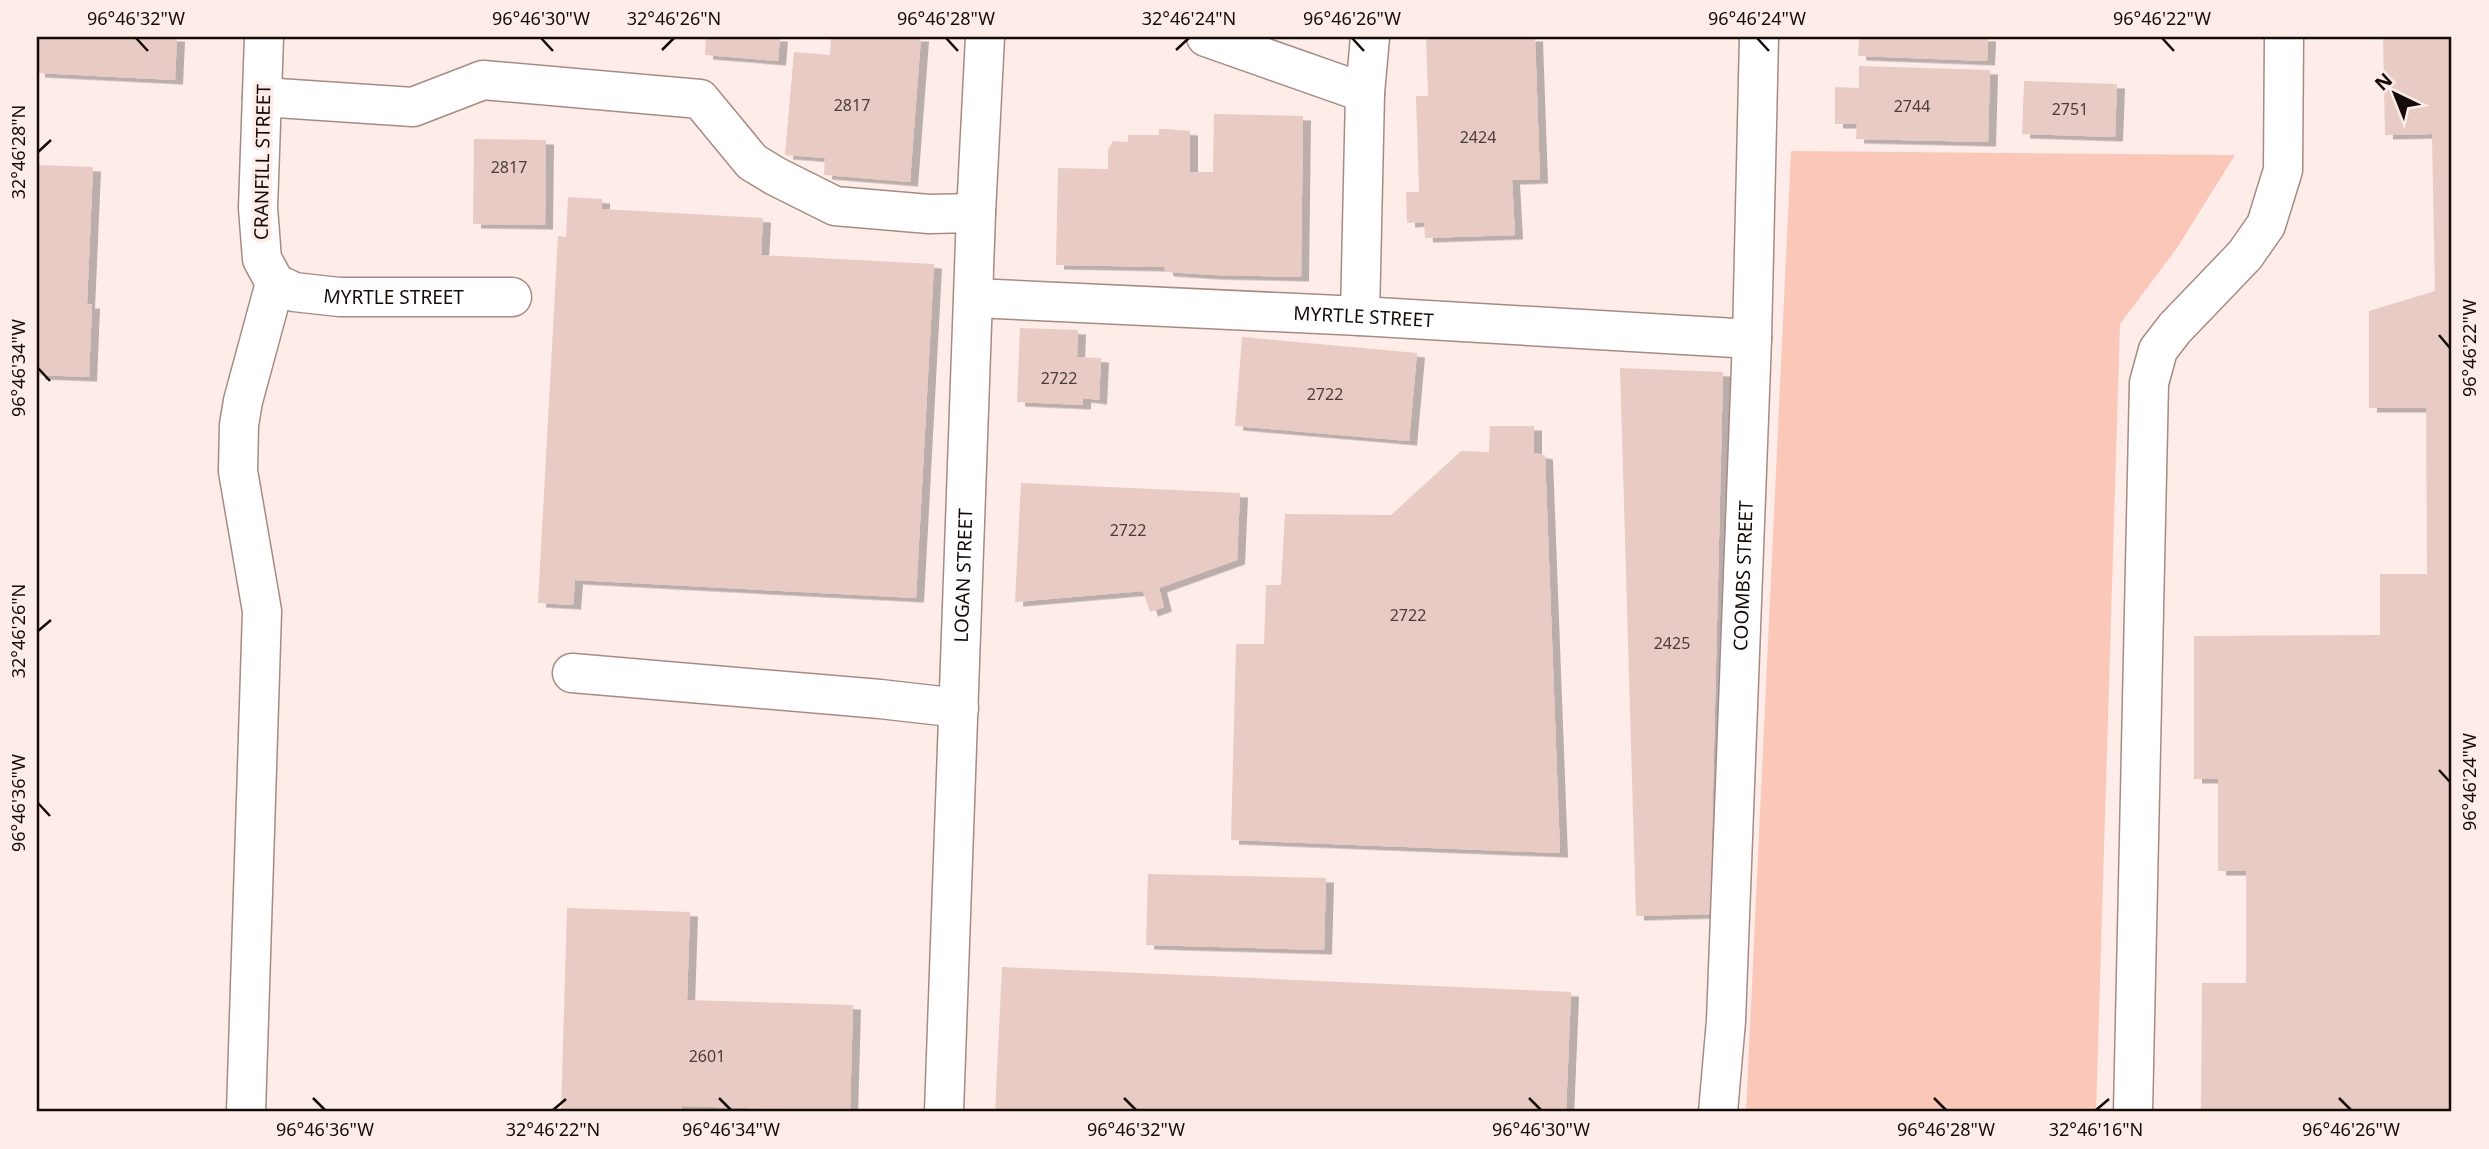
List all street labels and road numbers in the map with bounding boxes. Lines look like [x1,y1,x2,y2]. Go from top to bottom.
street label: CRANFILL STREET [248,83,276,240]
street label: MYRTLE STREET [322,282,464,310]
street label: MYRTLE STREET [1293,300,1435,333]
street label: COOMBS STREET [1727,499,1759,652]
street label: LOGAN STREET [948,507,978,643]

